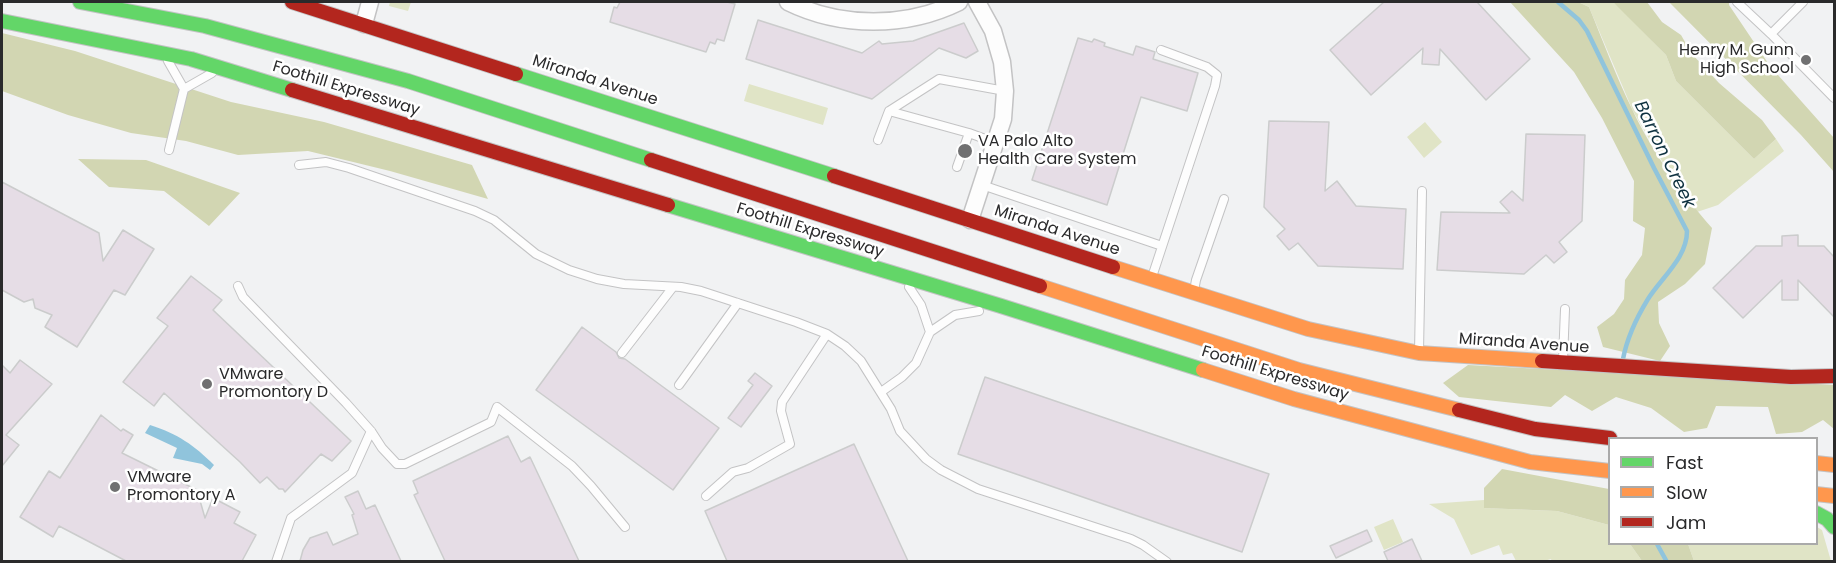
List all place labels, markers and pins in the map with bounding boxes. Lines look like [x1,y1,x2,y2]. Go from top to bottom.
place label: Henry M. Gunn High School [1679,41,1794,79]
marker: Henry M. Gunn High School [1799,53,1813,67]
place label: VA Palo Alto Health Care System [978,132,1136,170]
marker: VA Palo Alto Health Care System [956,142,974,160]
place label: VMware Promontory D [219,365,328,403]
marker: VMware Promontory D [200,377,214,391]
place label: VMware Promontory A [127,468,236,506]
marker: VMware Promontory A [108,480,122,494]

